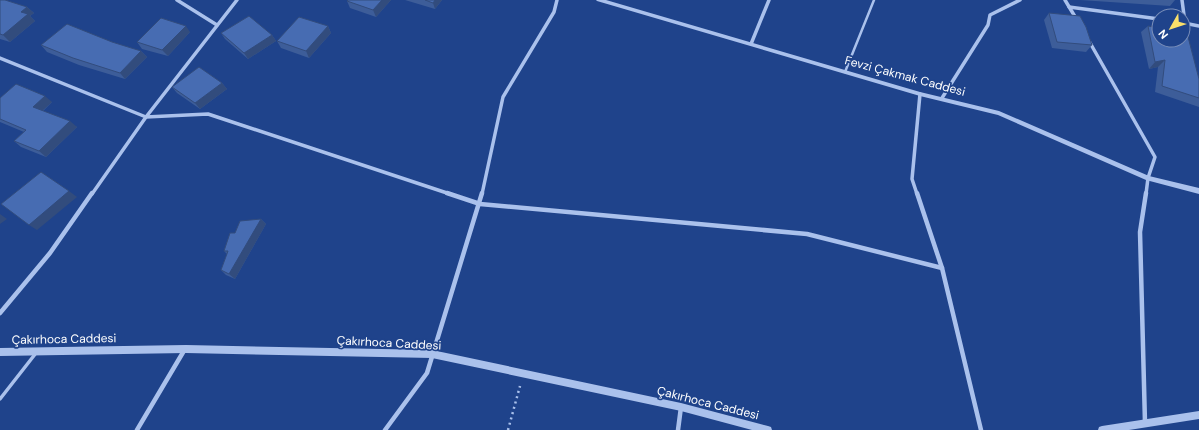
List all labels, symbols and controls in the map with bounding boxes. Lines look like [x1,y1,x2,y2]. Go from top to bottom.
north arrow [1151,8,1191,48]
text: N [1155,27,1171,42]
street label: Fevzi Çakmak Caddesi [843,52,967,100]
street label: Çakırhoca Caddesi [11,330,117,348]
street label: Çakırhoca Caddesi [336,332,442,354]
street label: Çakırhoca Caddesi [655,383,761,423]

